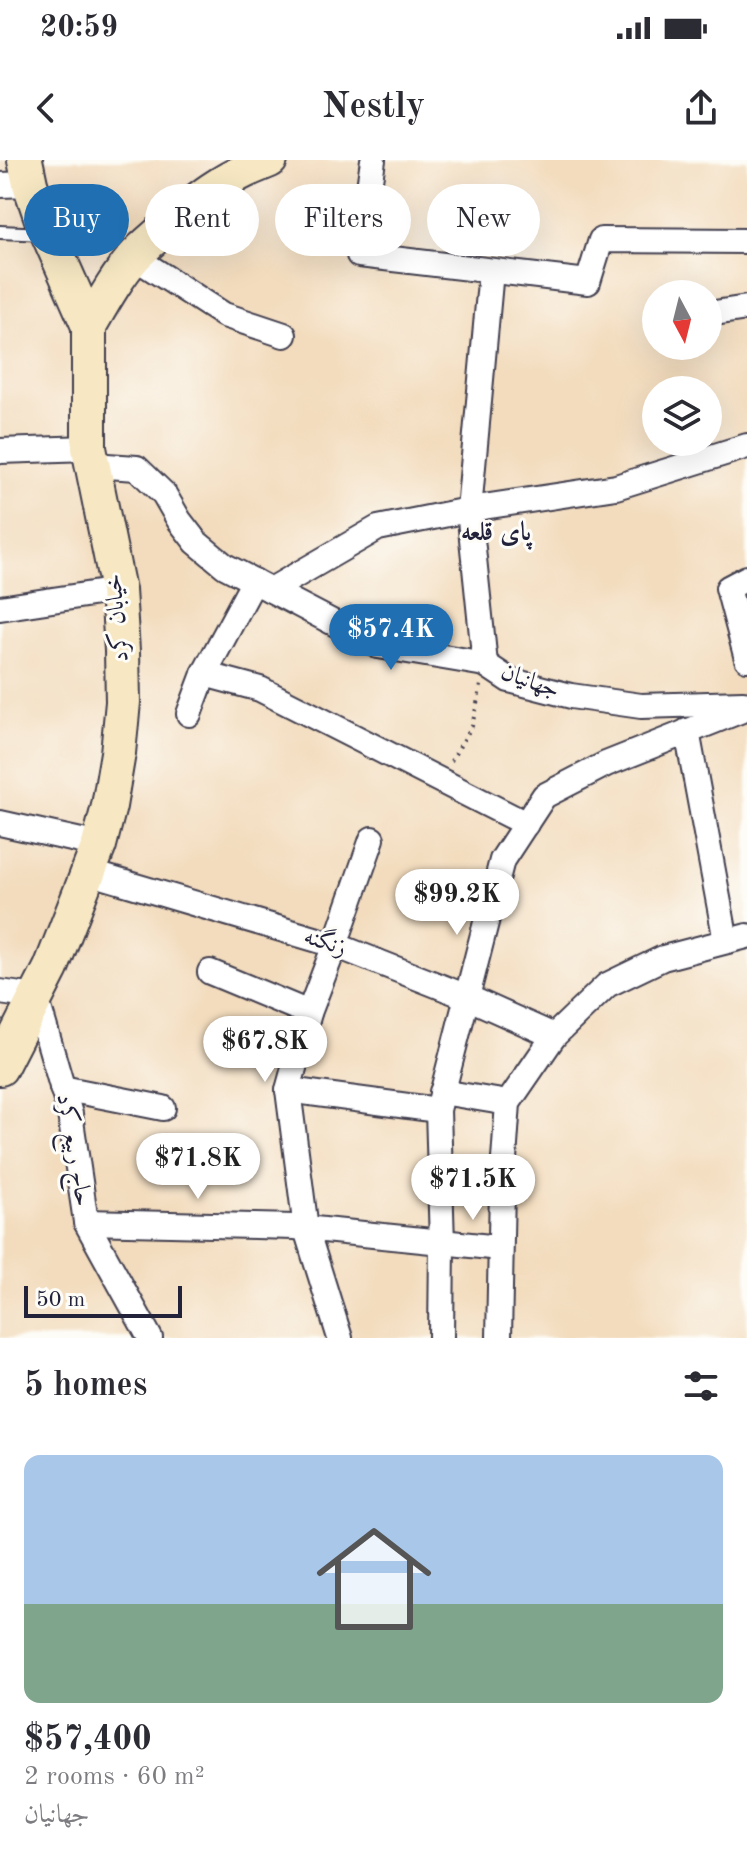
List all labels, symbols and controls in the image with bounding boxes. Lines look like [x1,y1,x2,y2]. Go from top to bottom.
text: 20:59 [40,13,118,43]
icon: back [24,86,68,130]
icon: share [679,86,723,130]
text: Nestly [322,90,425,126]
chip: Buy [24,184,129,256]
chip: Rent [145,184,259,256]
chip: Filters [275,184,411,256]
chip: New [427,184,540,256]
north arrow [642,280,722,360]
map controls [642,280,722,456]
button: layers [642,376,722,456]
district label: پای قلعه [461,519,533,550]
street label: خیابان کرد [99,573,135,663]
pin: $57.4K [326,604,456,672]
text: $57.4K [347,617,435,643]
street label: جهانیان [498,660,562,704]
pin: $99.2K [392,869,522,937]
text: $99.2K [413,882,501,908]
street label: زنگنه [301,920,351,961]
pin: $67.8K [200,1016,330,1084]
text: $67.8K [221,1029,309,1055]
street label: حاج ربیع کرد [43,1091,98,1209]
pin: $71.8K [133,1133,263,1201]
text: $71.8K [154,1146,242,1172]
pin: $71.5K [408,1154,538,1222]
text: $71.5K [429,1167,517,1193]
scale bar [24,1282,182,1318]
text: 50 m [36,1289,85,1311]
icon: filters [679,1364,723,1408]
text: 5 homes [24,1369,147,1403]
icon: home [302,1507,446,1651]
text: $57,400 [24,1723,152,1757]
text: 2 rooms · 60 m² [24,1764,205,1790]
text: جهانیان [24,1802,89,1828]

